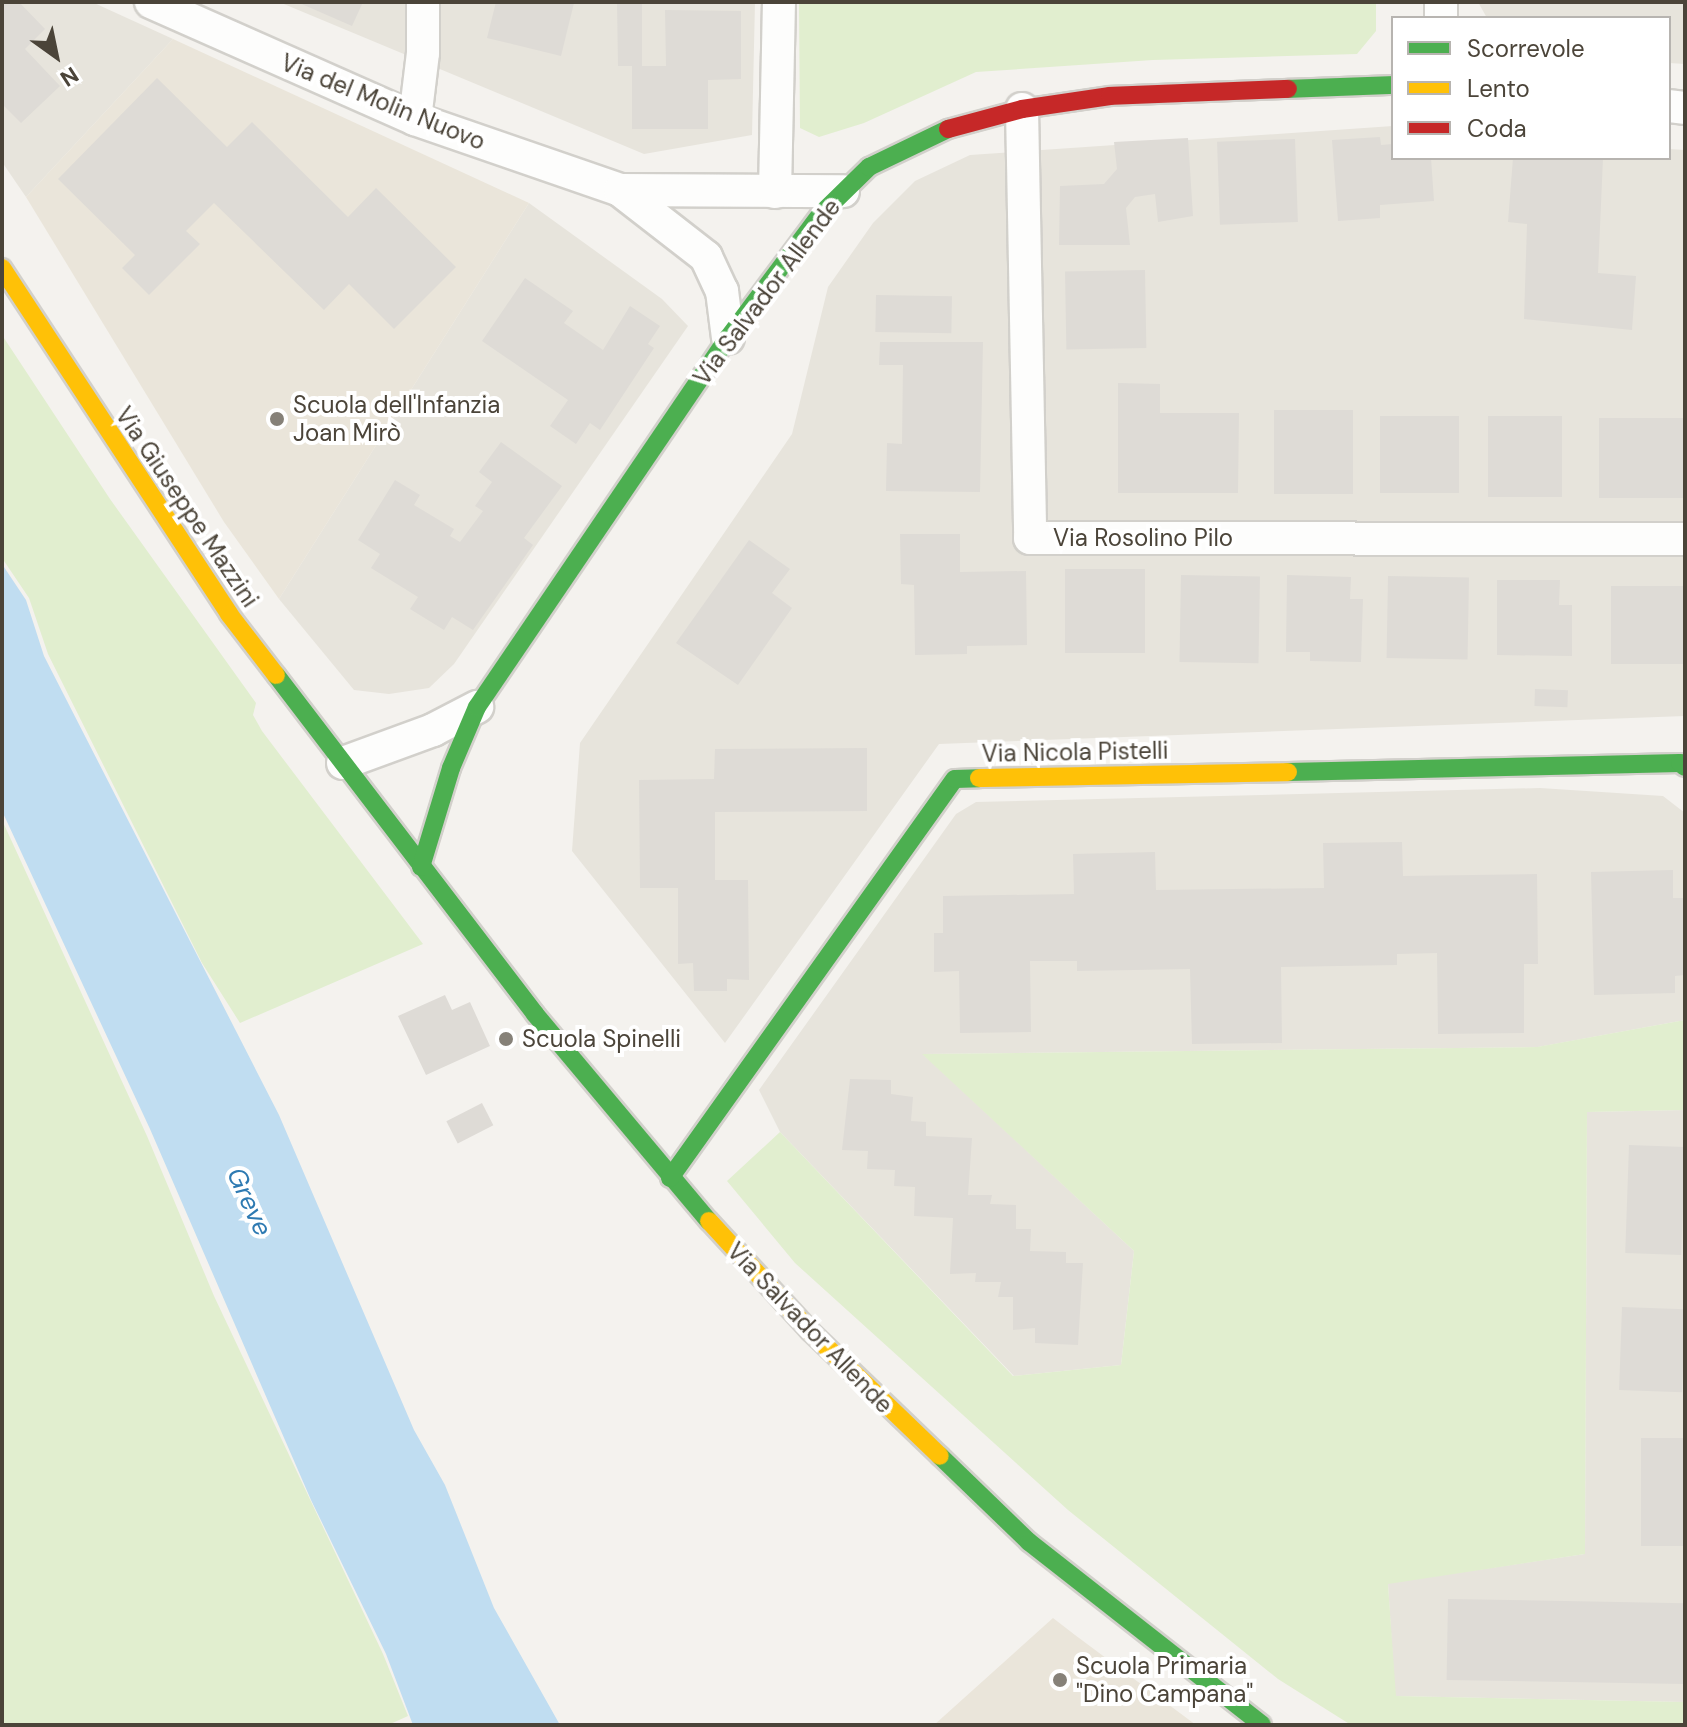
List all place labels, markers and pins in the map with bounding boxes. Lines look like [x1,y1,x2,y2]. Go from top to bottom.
place label: Scuola dell'Infanzia Joan Mirò [293,391,500,447]
marker: Scuola dell'Infanzia Joan Mirò [268,410,286,428]
place label: Scuola Spinelli [522,1025,681,1053]
marker: Scuola Spinelli [497,1030,515,1048]
place label: Scuola Primaria "Dino Campana" [1076,1652,1253,1708]
marker: Scuola Primaria "Dino Campana" [1051,1671,1069,1689]

